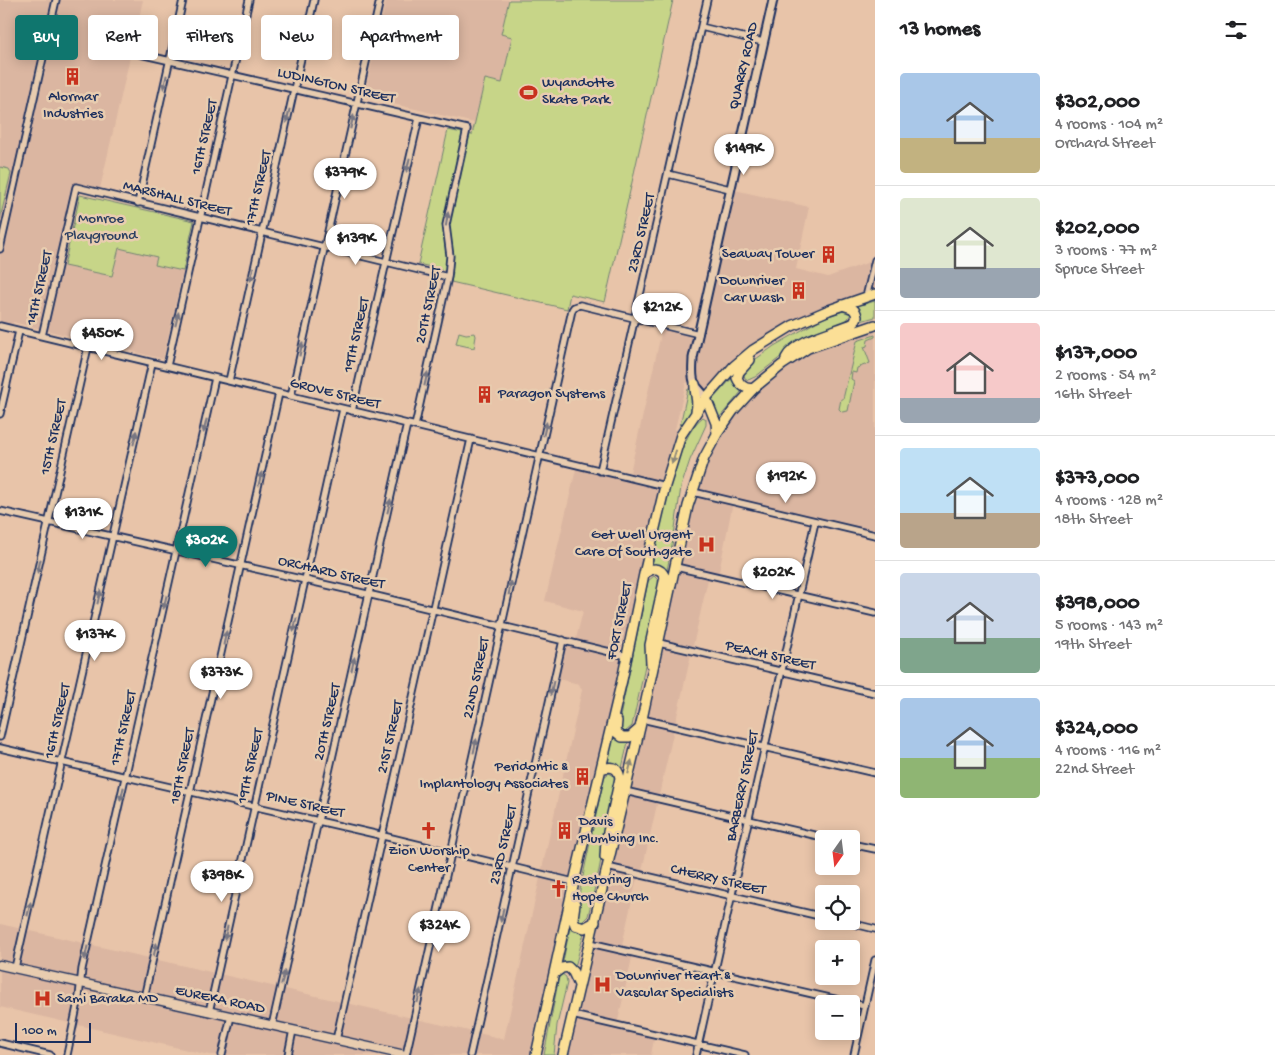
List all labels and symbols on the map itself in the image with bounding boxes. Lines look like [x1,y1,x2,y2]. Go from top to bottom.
street label: QUARRY ROAD [725,20,763,112]
street label: LUDINGTON STREET [276,64,398,109]
building icon: Alormar Industries [63,66,83,86]
one-way arrow [161,74,169,89]
place label: Wyandotte Skate Park [542,74,614,109]
sports icon: Wyandotte Skate Park [518,82,538,102]
place label: Alormar Industries [43,88,103,123]
street label: 16TH STREET [187,96,223,177]
one-way arrow [284,108,292,123]
one-way arrow [348,114,356,129]
pin: $149K [709,134,779,176]
street label: 17TH STREET [241,147,277,228]
pin: $379K [310,158,380,200]
one-way arrow [404,158,412,173]
street label: MARSHALL STREET [121,177,234,221]
street label: 23RD STREET [624,190,660,275]
park label: Monroe Playground [64,210,138,245]
one-way arrow [443,211,451,227]
pin: $139K [321,224,391,266]
building icon: Seaway Tower [818,244,838,264]
place label: Seaway Tower [722,245,816,263]
street label: 14TH STREET [22,248,58,328]
street label: 20TH STREET [412,263,446,345]
one-way arrow [248,267,256,283]
place label: Downriver Car Wash [718,272,786,307]
building icon: Downriver Car Wash [788,280,808,300]
pin: $212K [627,292,697,335]
street label: 19TH STREET [339,295,375,375]
one-way arrow [173,311,181,326]
pin: $450K [67,318,137,361]
one-way arrow [297,341,305,356]
one-way arrow [422,371,430,386]
street label: GROVE STREET [288,374,383,414]
building icon: Paragon Systems [474,384,494,404]
place label: Paragon Systems [497,385,606,403]
street label: 15TH STREET [36,396,72,477]
one-way arrow [201,418,209,434]
one-way arrow [541,421,549,436]
one-way arrow [131,430,139,446]
one-way arrow [669,449,677,464]
pin: $192K [751,462,821,504]
one-way arrow [256,472,264,487]
one-way arrow [385,497,393,513]
pin: $131K [48,498,118,540]
pin: $302K [171,526,241,568]
place label: Get Well Urgent Care Of Southgate [575,526,694,561]
hospital icon: Get Well Urgent Care Of Southgate [696,534,716,554]
street label: ORCHARD STREET [276,552,387,594]
one-way arrow [34,558,42,574]
pin: $202K [738,558,808,600]
street label: FORT STREET [603,579,637,662]
one-way arrow [506,580,514,595]
one-way arrow [95,589,103,604]
one-way arrow [161,594,169,609]
one-way arrow [291,617,299,632]
pin: $137K [60,620,130,662]
one-way arrow [221,629,229,645]
street label: 22ND STREET [460,634,495,720]
street label: PEACH STREET [722,637,818,675]
one-way arrow [349,657,357,672]
pin: $373K [186,658,256,700]
street label: 16TH STREET [40,680,76,761]
street label: 20TH STREET [310,680,346,762]
one-way arrow [548,680,556,695]
street label: 17TH STREET [106,687,142,768]
street label: 21ST STREET [374,697,408,775]
street label: 18TH STREET [166,725,200,807]
street label: 19TH STREET [233,726,269,806]
street label: BARBERRY STREET [722,728,764,844]
one-way arrow [471,739,479,754]
place label: Peridontic & Implantology Associates [419,758,568,793]
one-way arrow [626,760,634,775]
building icon: Peridontic & Implantology Associates [572,766,592,786]
one-way arrow [118,787,126,802]
street label: PINE STREET [263,787,347,823]
street label: 23RD STREET [486,802,522,887]
place label: Davis Plumbing Inc. [578,813,659,848]
church icon: Zion Worship Center [419,820,439,840]
building icon: Davis Plumbing Inc. [555,821,575,841]
north arrow [815,830,860,875]
place label: Zion Worship Center [388,842,470,877]
pin: $398K [187,860,257,903]
street label: CHERRY STREET [669,860,769,900]
place label: Restoring Hope Church [572,871,649,906]
church icon: Restoring Hope Church [548,879,568,899]
one-way arrow [25,901,33,916]
one-way arrow [498,907,506,922]
pin: $324K [404,910,474,953]
one-way arrow [222,926,230,941]
one-way arrow [151,943,159,958]
one-way arrow [82,945,90,960]
place label: Downriver Heart & Vascular Specialists [615,967,734,1002]
one-way arrow [279,971,287,986]
hospital icon: Downriver Heart & Vascular Specialists [592,975,612,995]
street label: EUREKA ROAD [173,982,267,1018]
hospital icon: Sami Baraka MD [33,989,53,1009]
one-way arrow [415,989,423,1004]
place label: Sami Baraka MD [57,990,158,1008]
scale bar [15,1020,91,1043]

